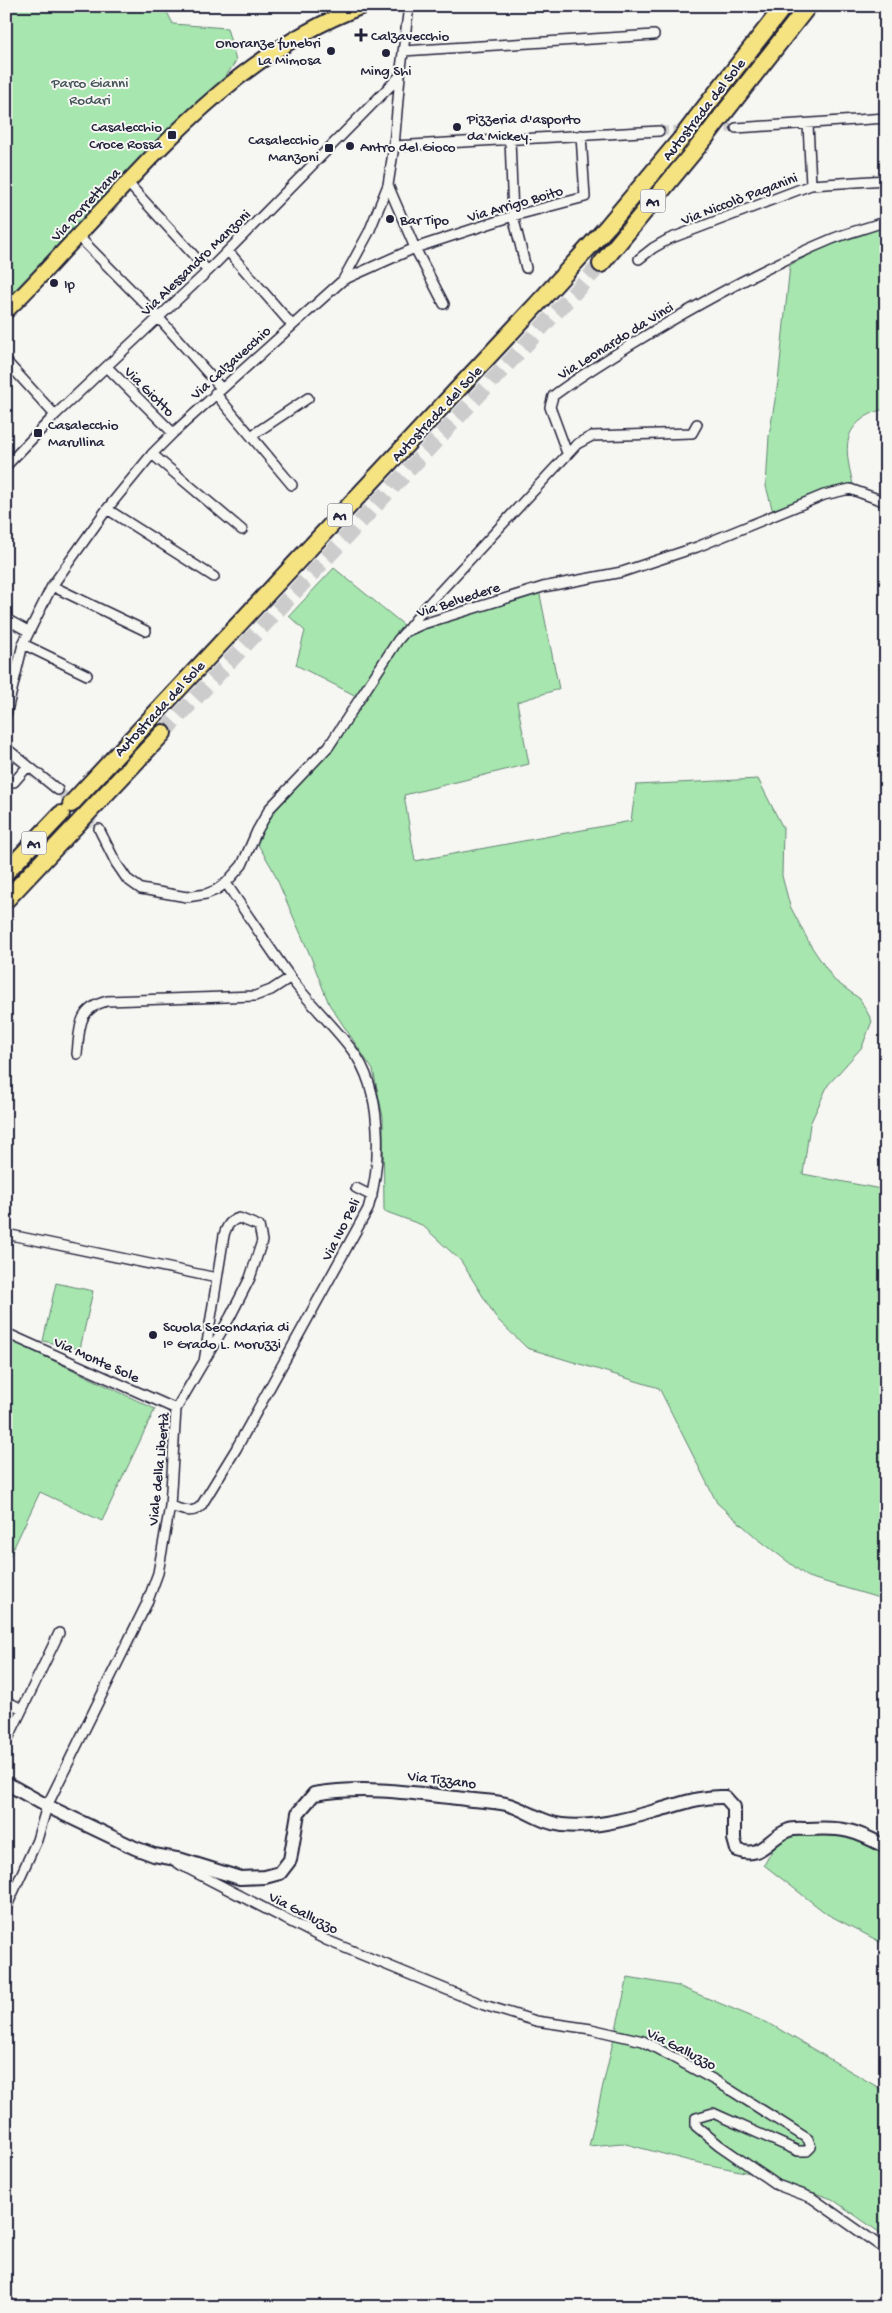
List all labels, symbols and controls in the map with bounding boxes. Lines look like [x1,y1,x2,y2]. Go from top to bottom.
place label: Calzavecchio [371,28,450,46]
marker: Calzavecchio [355,29,367,41]
place label: Onoranze funebri La Mimosa [215,35,322,70]
marker: Onoranze funebri La Mimosa [325,45,337,57]
marker: Ming Shi [380,47,392,59]
street label: Autostrada del Sole [659,55,750,165]
place label: Ming Shi [360,63,412,81]
park label: Parco Gianni Rodari [51,75,128,110]
place label: Pizzeria d'asporto da Mickey. [466,111,581,146]
place label: Casalecchio Croce Rossa [89,119,163,154]
marker: Pizzeria d'asporto da Mickey. [451,121,463,133]
marker: Casalecchio Croce Rossa [166,129,178,141]
place label: Casalecchio Manzoni [248,132,319,167]
place label: Antro del Gioco [360,139,456,157]
marker: Antro del Gioco [344,140,356,152]
marker: Casalecchio Manzoni [323,142,335,154]
street label: Via Porrettana [47,164,126,247]
street label: Via Niccolò Paganini [678,169,801,231]
street label: Via Arrigo Boito [465,183,566,227]
road number: A1 [640,190,666,212]
street label: Via Alessandro Manzoni [137,206,255,321]
place label: Bar Tipo [399,212,449,230]
marker: Bar Tipo [384,213,396,225]
place label: Ip [64,276,76,294]
marker: Ip [48,277,60,289]
street label: Via Leonardo da Vinci [554,299,677,385]
street label: Via Calzavecchio [187,323,275,405]
street label: Autostrada del Sole [388,362,487,466]
street label: Via Giotto [119,363,178,422]
place label: Casalecchio Marullina [48,417,119,452]
marker: Casalecchio Marullina [32,427,44,439]
road number: A1 [328,504,352,526]
street label: Via Belvedere [414,579,503,623]
street label: Autostrada del Sole [111,657,210,761]
road number: A1 [22,831,46,854]
street label: Via Ivo Peli [318,1196,365,1265]
place label: Scuola Secondaria di I° Grado L. Moruzzi [163,1319,289,1354]
marker: Scuola Secondaria di I° Grado L. Moruzzi [147,1329,159,1341]
street label: Via Monte Sole [50,1333,142,1388]
street label: Viale della Libertà [145,1411,175,1528]
street label: Via Tizzano [405,1768,477,1794]
street label: Via Galluzzo [264,1888,341,1939]
street label: Via Galluzzo [642,2024,719,2075]

